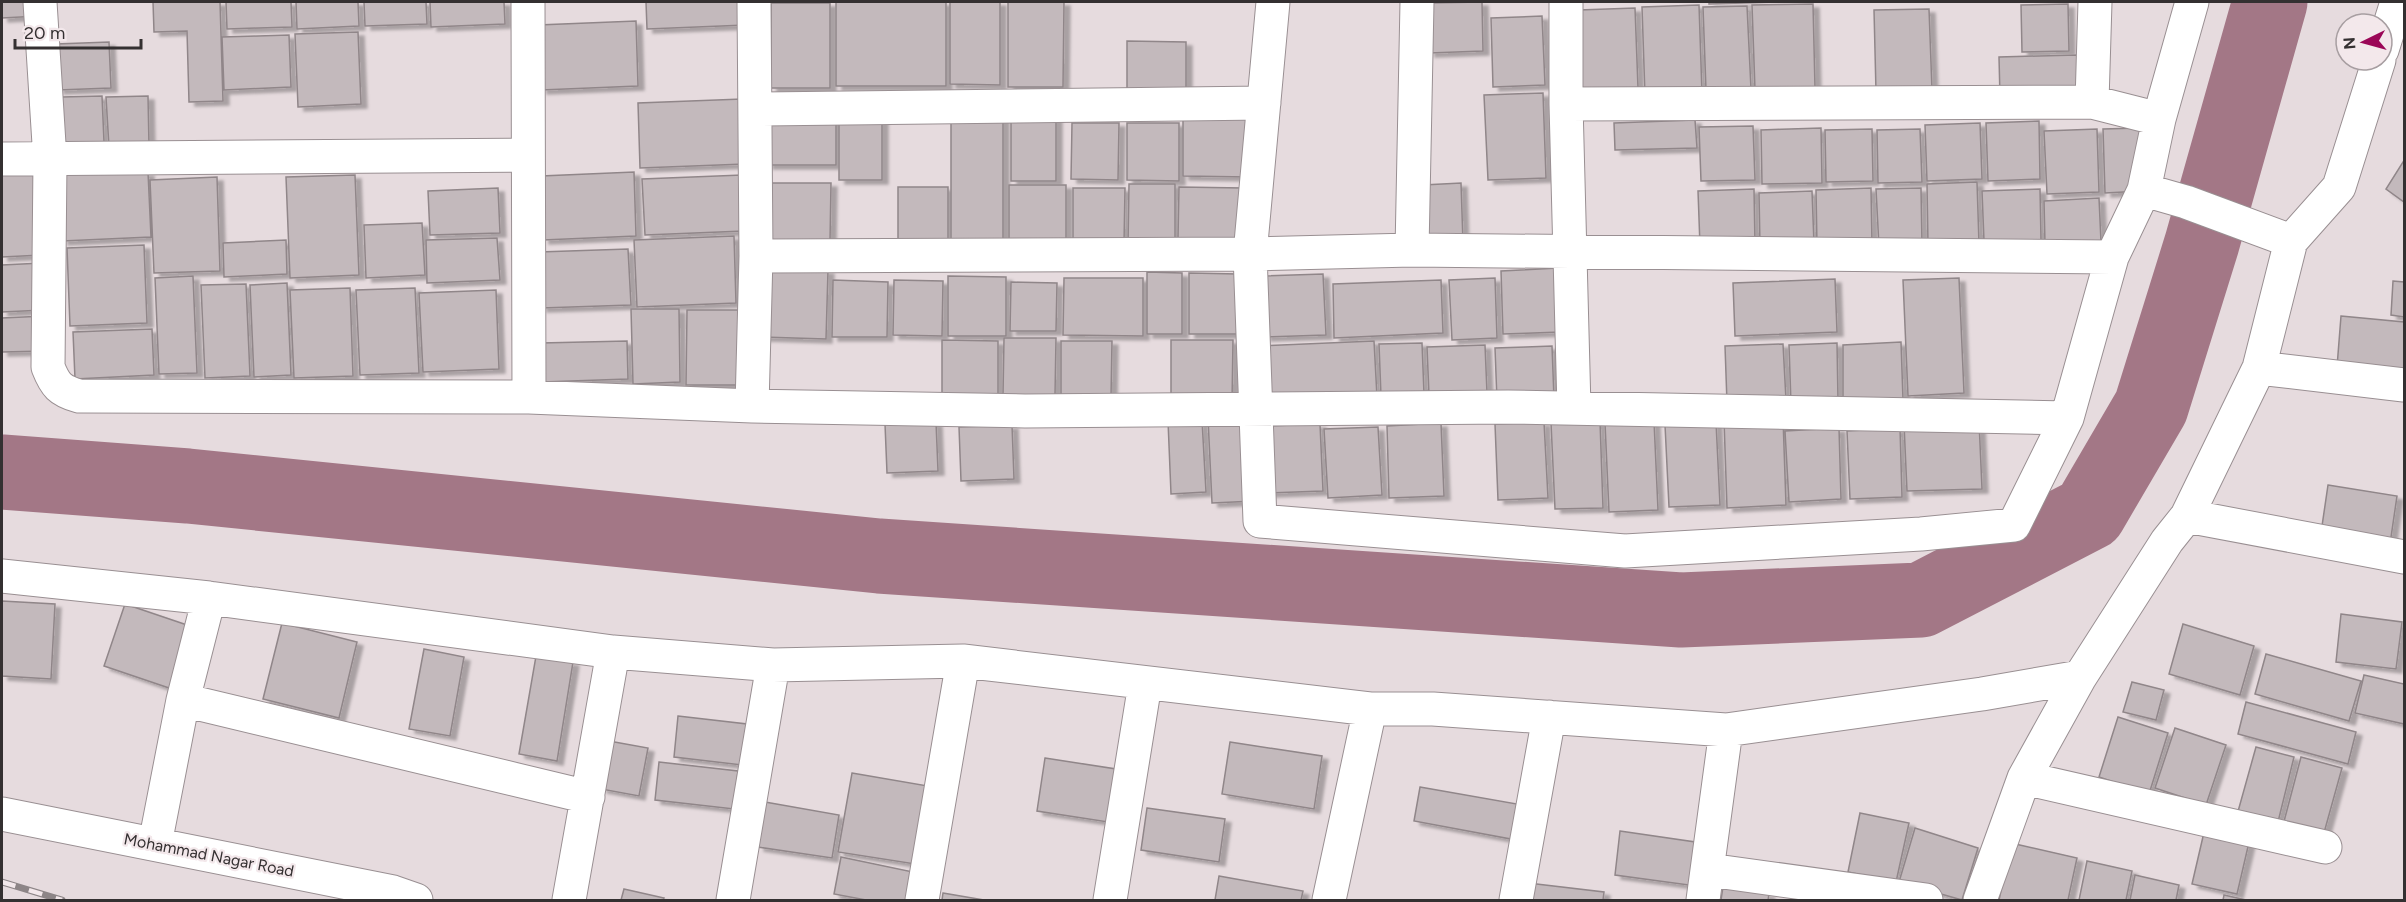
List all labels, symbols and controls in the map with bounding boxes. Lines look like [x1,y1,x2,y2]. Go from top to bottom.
scale bar [15,12,141,50]
north arrow [2334,12,2394,72]
text: 20 m [24,22,65,44]
text: N [2340,36,2360,50]
street label: Mohammad Nagar Road [122,829,296,881]

